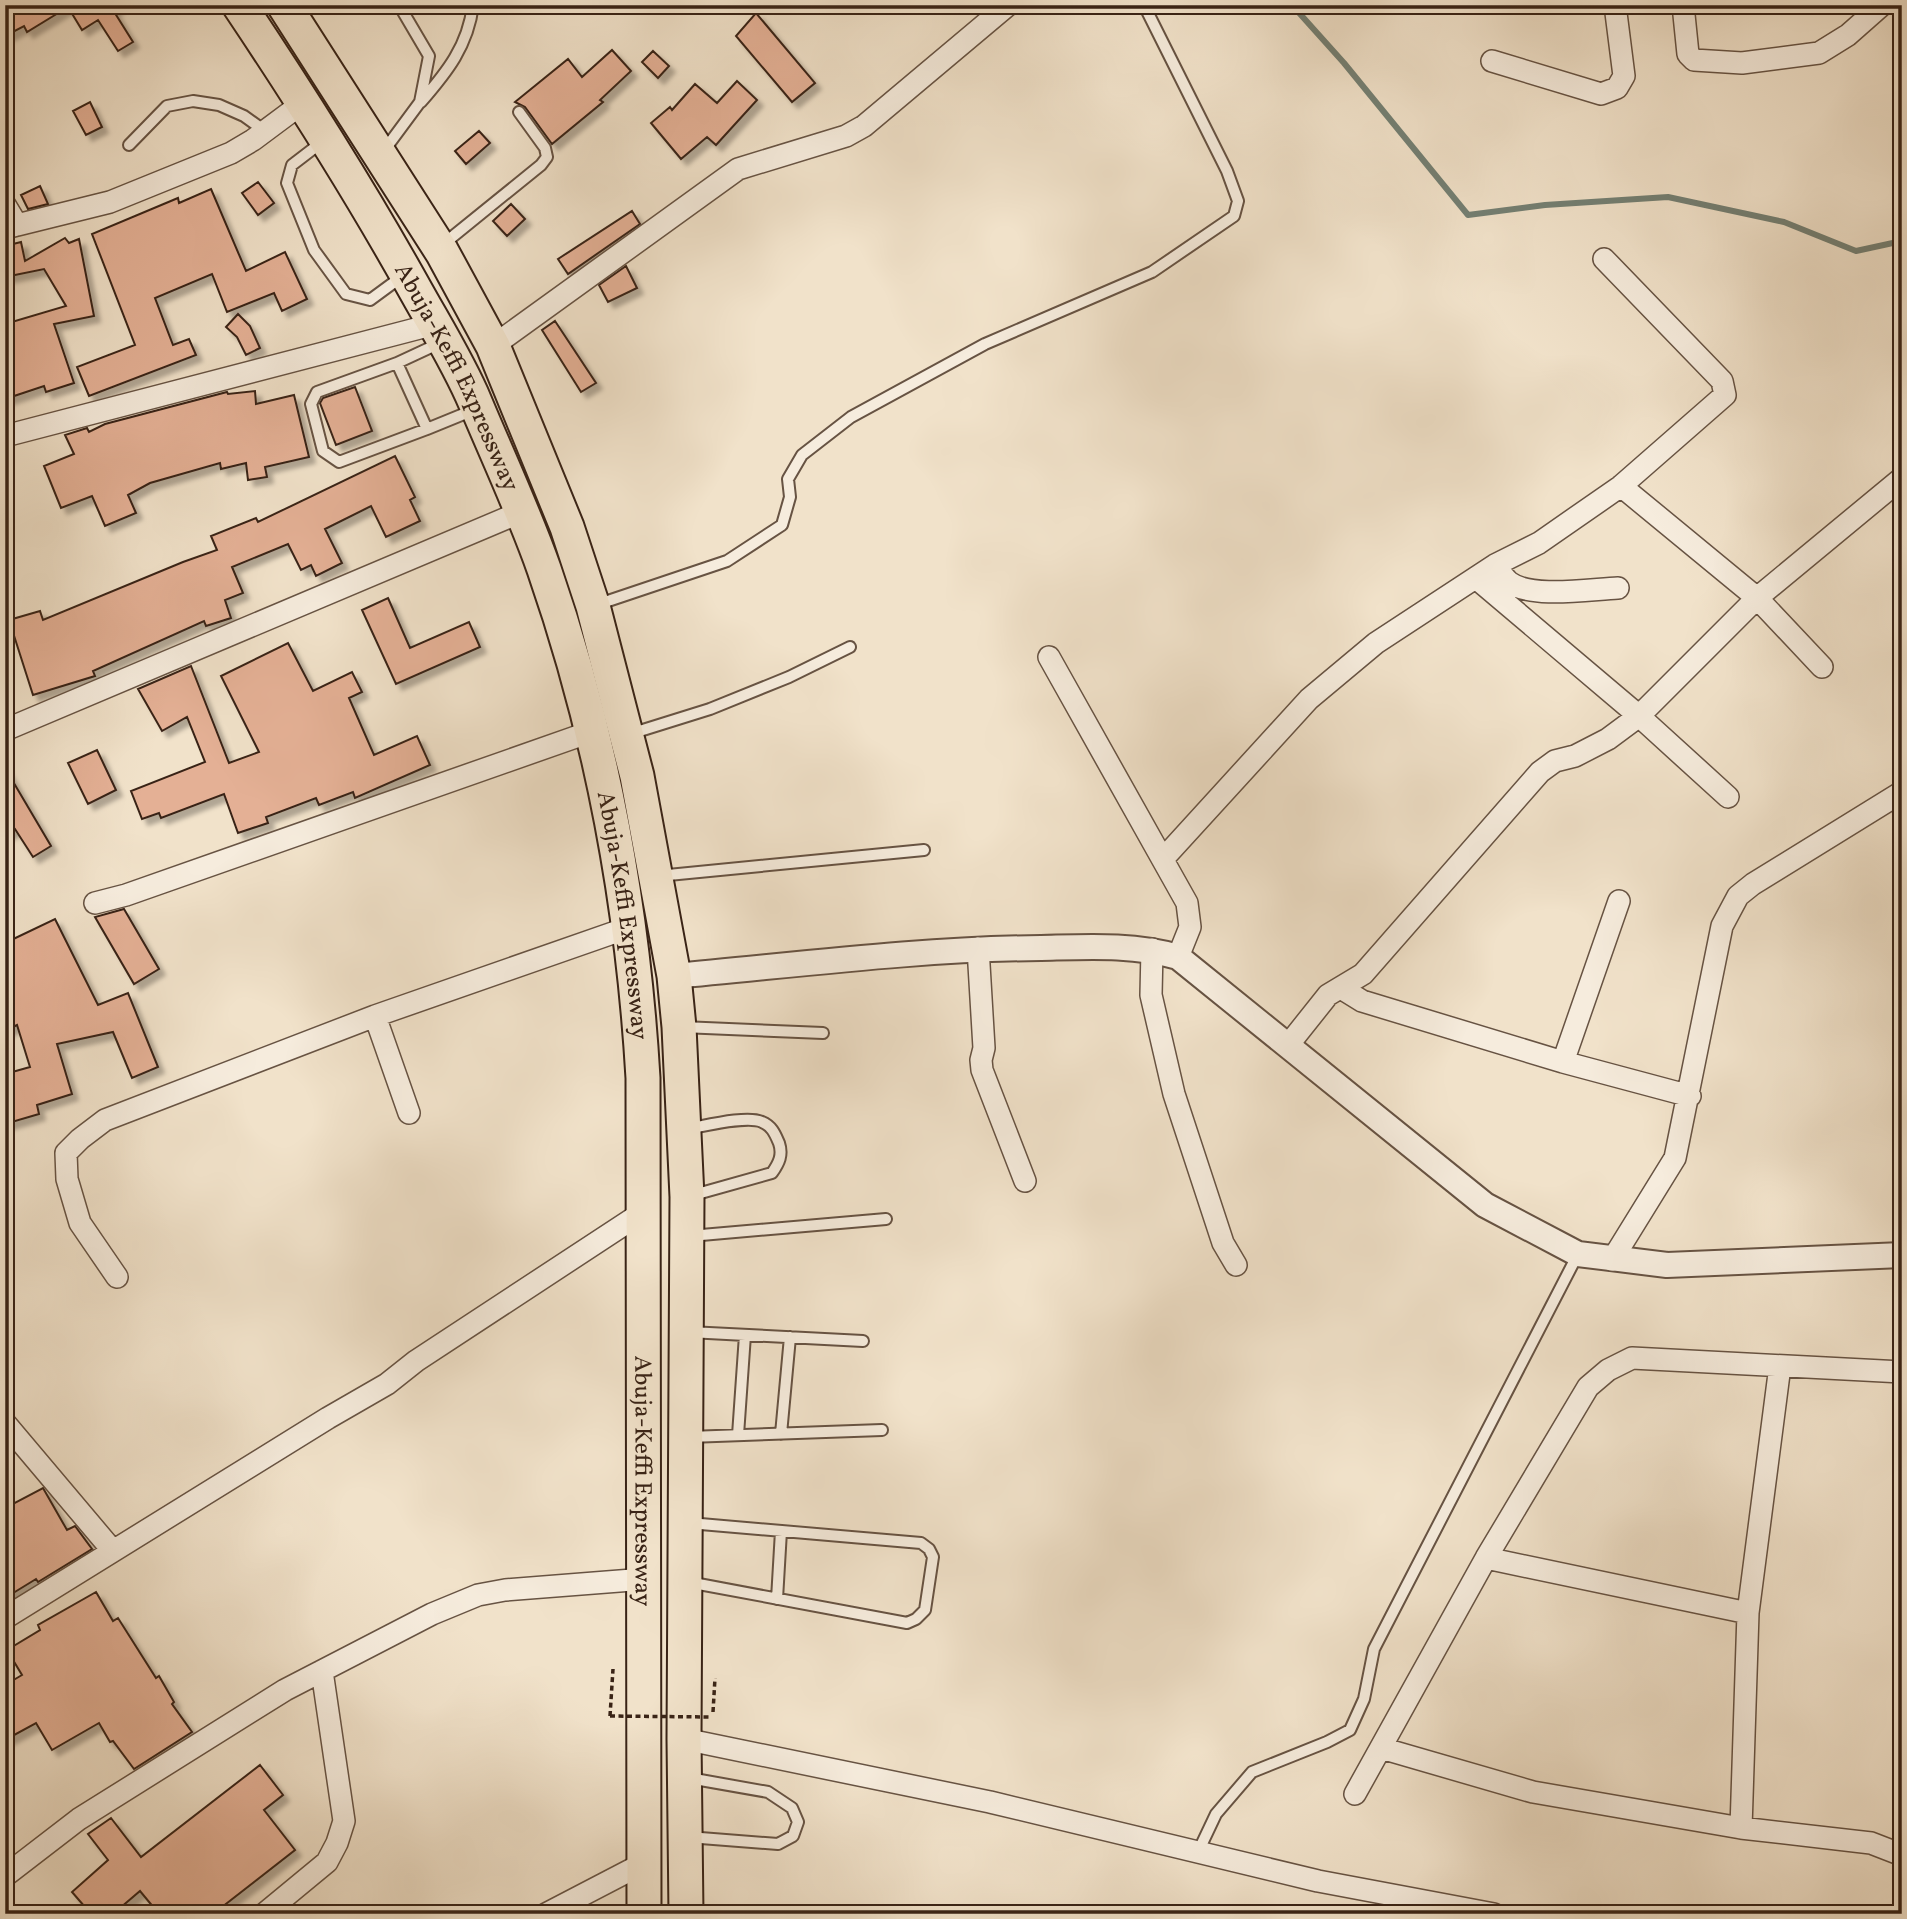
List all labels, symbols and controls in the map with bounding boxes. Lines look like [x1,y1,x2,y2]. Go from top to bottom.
street label: Abuja-Keffi Expressway [385,258,526,497]
street label: Abuja-Keffi Expressway [587,788,655,1041]
street label: Abuja-Keffi Expressway [624,1355,659,1606]

